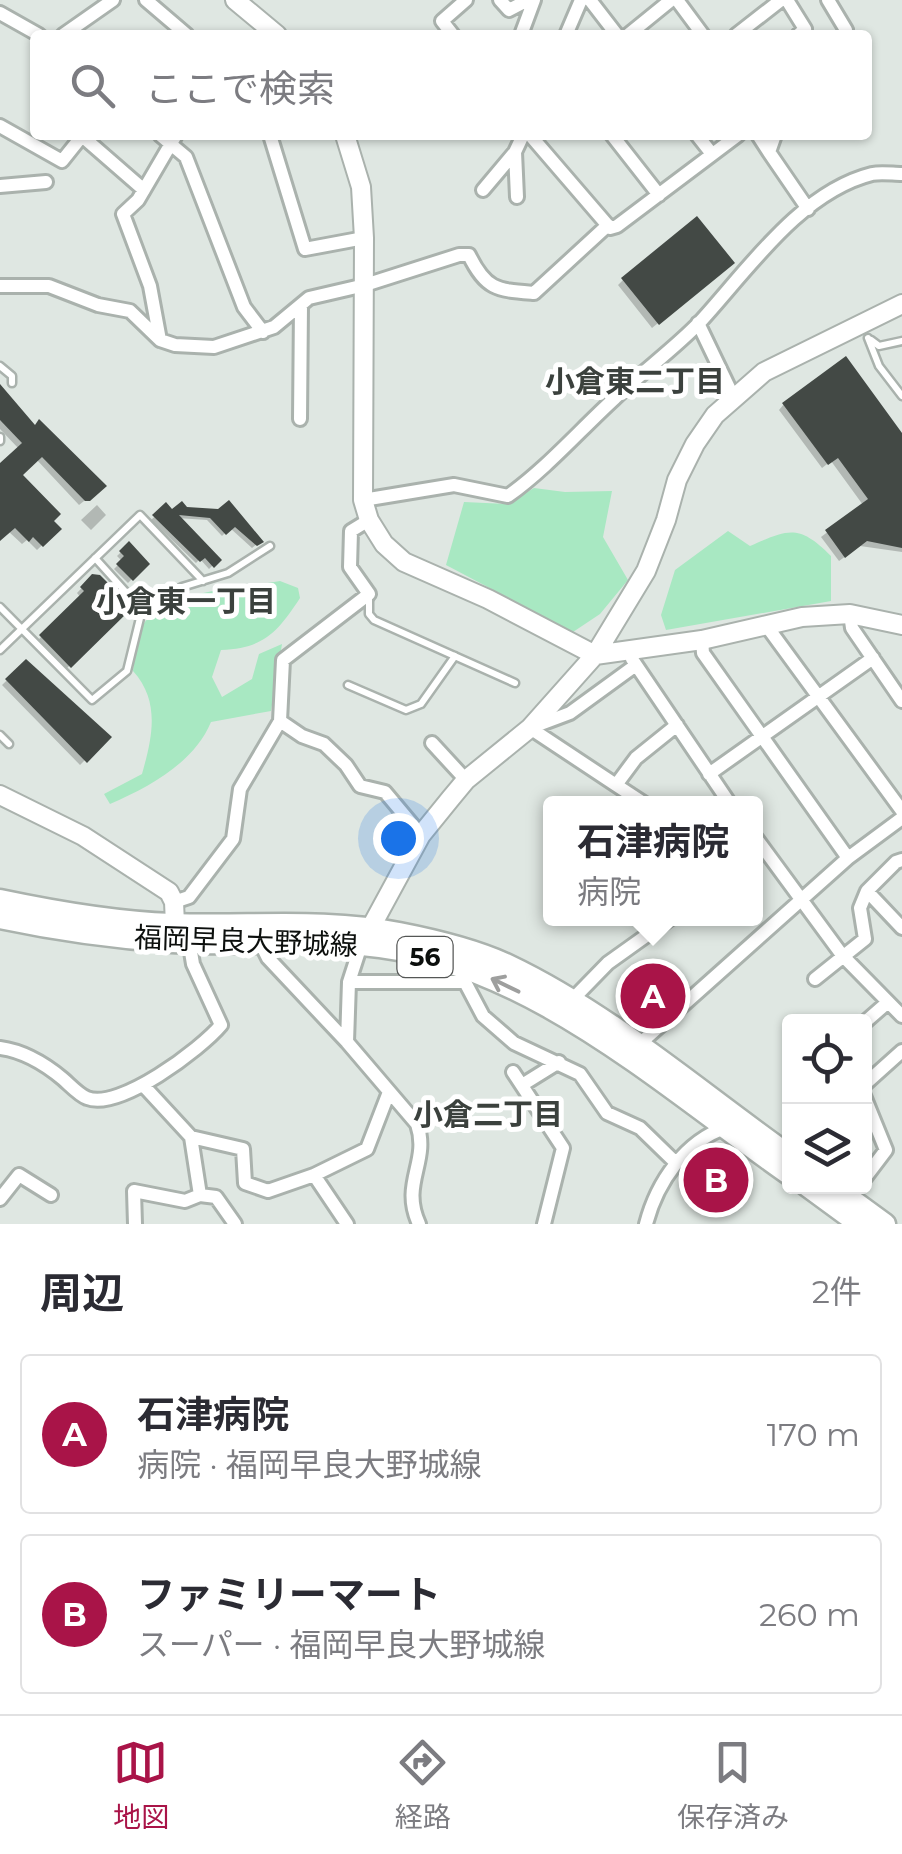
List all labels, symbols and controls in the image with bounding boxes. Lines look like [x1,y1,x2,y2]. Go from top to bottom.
search box [30,30,872,140]
icon: search [65,58,120,113]
text: ここで検索 [145,65,335,112]
district label: 小倉東二丁目 [545,363,725,400]
district label: 小倉東一丁目 [96,583,276,620]
popup [543,796,763,926]
your location [373,813,424,864]
text: 石津病院 [577,818,729,865]
text: 病院 [577,872,641,911]
street label: 福岡早良大野城線 [133,920,359,962]
road number: 56 [398,937,452,977]
pin: A [620,958,686,1034]
one-way arrow [491,975,521,994]
map controls [782,1014,872,1194]
button: locate [782,1014,872,1104]
district label: 小倉二丁目 [413,1096,563,1133]
button: layers [782,1104,872,1194]
pin: B [684,1142,748,1218]
text: 周辺 [40,1267,124,1319]
text: 2件 [812,1272,862,1311]
text: 石津病院 [137,1391,289,1438]
text: A [62,1415,87,1454]
text: 170 m [767,1415,860,1454]
text: 病院 · 福岡早良大野城線 [137,1445,482,1484]
text: ファミリーマート [137,1571,441,1618]
text: B [62,1595,87,1634]
text: 260 m [759,1595,860,1634]
text: スーパー · 福岡早良大野城線 [137,1625,546,1664]
tab: 地図 [113,1735,169,1835]
tab: 経路 [395,1735,451,1835]
tab: 保存済み [677,1735,789,1835]

